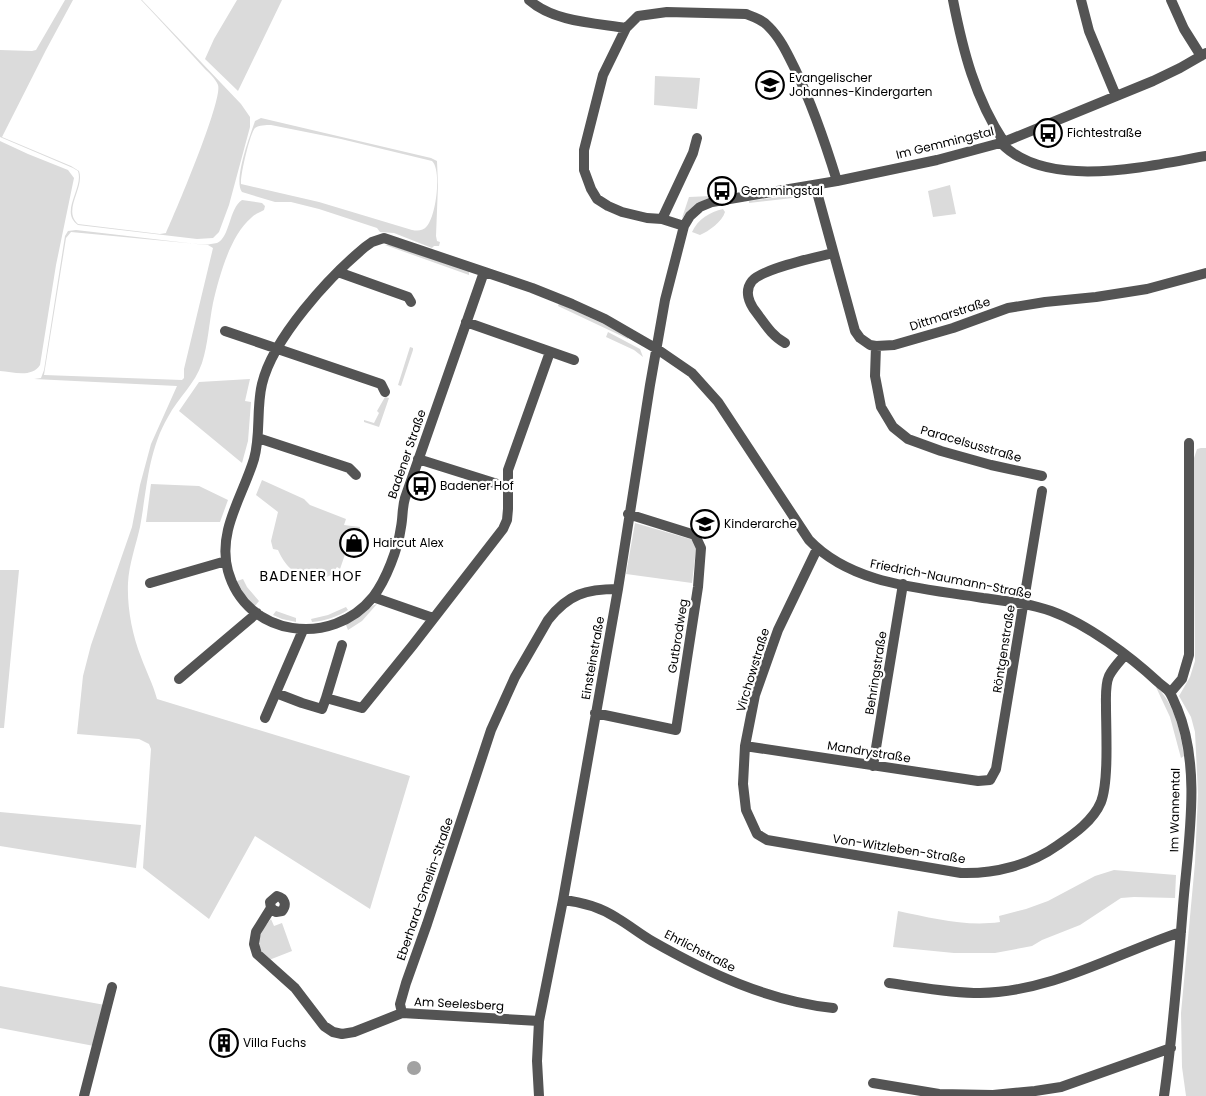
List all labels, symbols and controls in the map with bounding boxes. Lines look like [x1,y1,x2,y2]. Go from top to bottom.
place label: Evangelischer Johannes-Kindergarten [789,69,933,100]
school or university icon: Evangelischer Johannes-Kindergarten [755,70,785,100]
bus stop icon: Fichtestraße [1033,118,1063,148]
street label: Im Gemmingstal [894,122,996,163]
place label: Fichtestraße [1067,124,1142,141]
bus stop icon: Gemmingstal [707,176,737,206]
place label: Gemmingstal [741,182,823,199]
street label: Dittmarstraße [907,292,992,335]
street label: Badener Straße [383,407,430,501]
street label: Paracelsusstraße [919,421,1024,466]
bus stop icon: Badener Hof [406,471,436,501]
place label: Badener Hof [440,477,514,494]
school or university icon: Kinderarche [690,509,720,539]
place label: Kinderarche [724,515,797,532]
shop icon: Haircut Alex [339,528,369,558]
place label: Haircut Alex [373,534,444,551]
street label: Friedrich-Naumann-Straße [869,554,1033,603]
district label: BADENER HOF [259,566,363,586]
street label: Gutbrodweg [663,597,692,674]
street label: Röntgenstraße [988,604,1019,694]
street label: Einsteinstraße [577,615,608,701]
street label: Virchowstraße [732,626,773,714]
street label: Behringstraße [860,630,891,716]
street label: Mandrystraße [826,737,912,766]
street label: Im Wannental [1165,768,1184,852]
street label: Eberhard-Gmelin-Straße [392,815,457,963]
street label: Von-Witzleben-Straße [831,830,967,867]
street label: Ehrlichstraße [662,925,739,976]
street label: Am Seelesberg [413,993,505,1014]
building icon: Villa Fuchs [209,1028,239,1058]
place label: Villa Fuchs [243,1034,306,1051]

